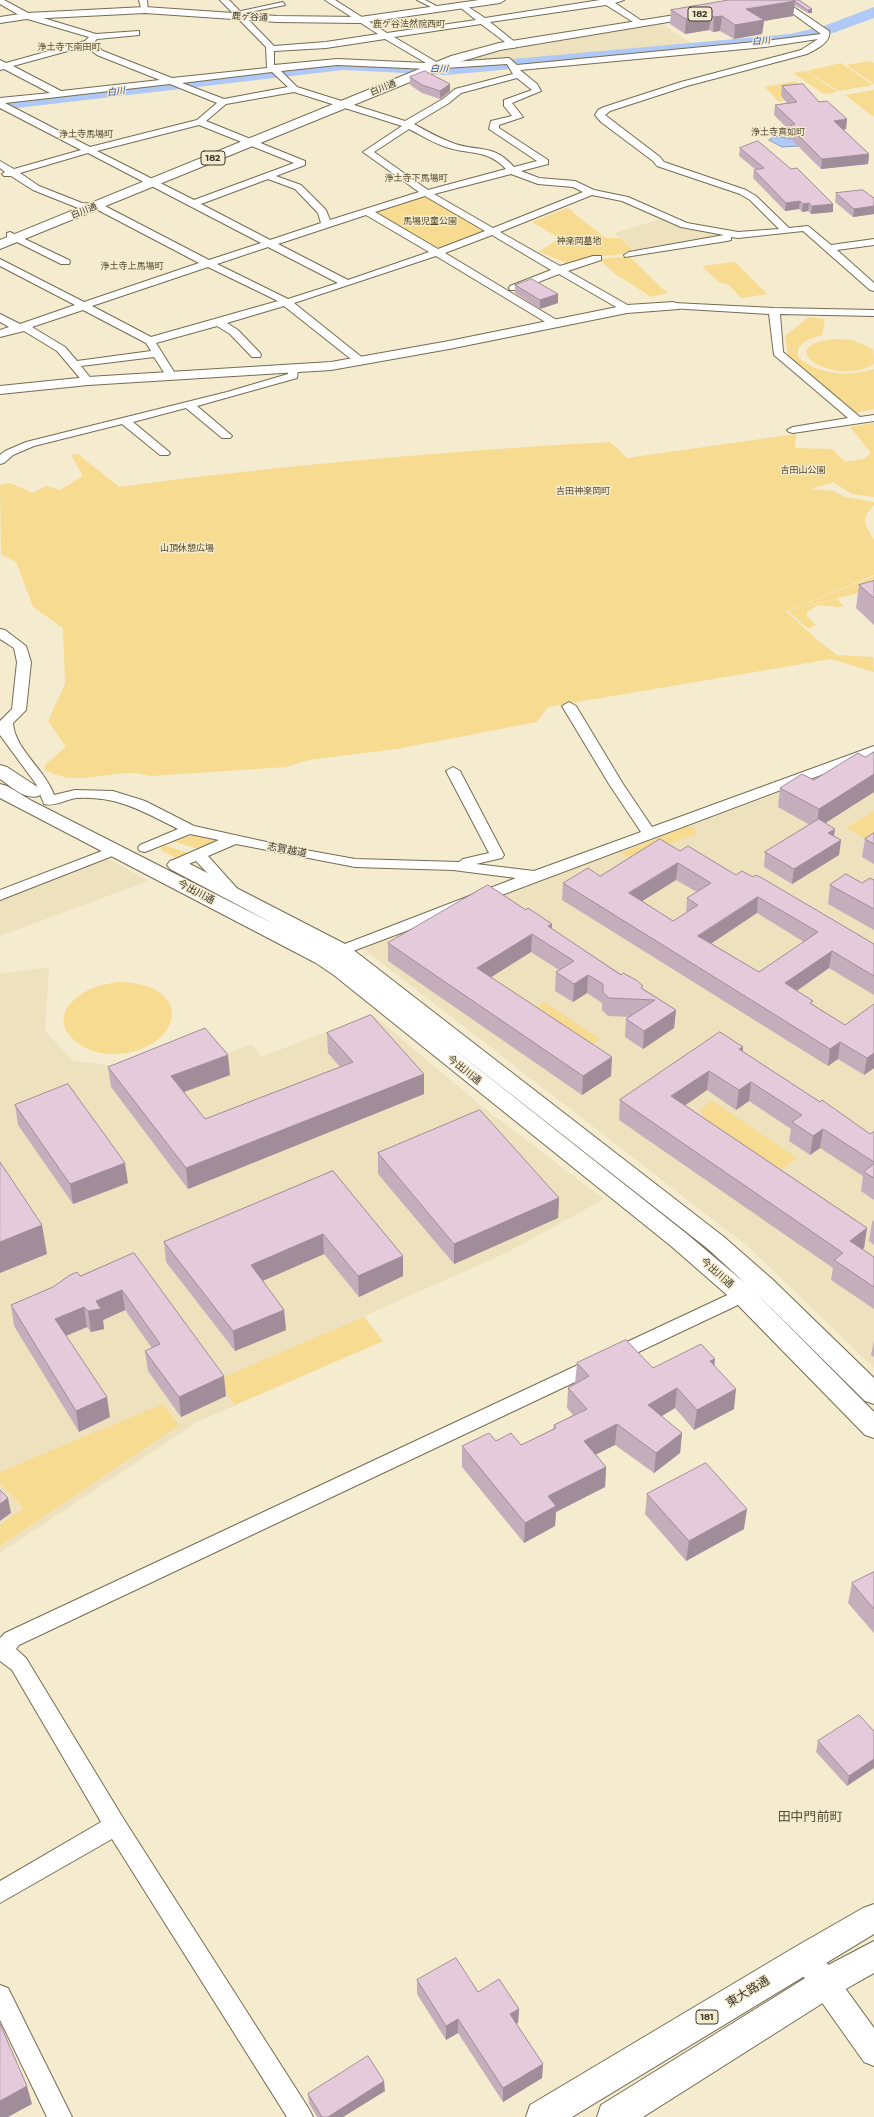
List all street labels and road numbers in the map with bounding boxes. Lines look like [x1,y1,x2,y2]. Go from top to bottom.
road number: 182 [688,7,712,21]
street label: 鹿ヶ谷通 [232,10,268,24]
street label: 白川通 [368,78,398,98]
road number: 182 [201,151,225,165]
street label: 白川通 [69,201,99,221]
street label: 志賀越道 [266,840,308,860]
street label: 今出川通 [176,877,216,907]
street label: 今出川通 [445,1053,483,1087]
street label: 今出川通 [698,1255,736,1291]
street label: 東大路通 [724,1973,772,2011]
road number: 181 [696,2010,718,2024]

